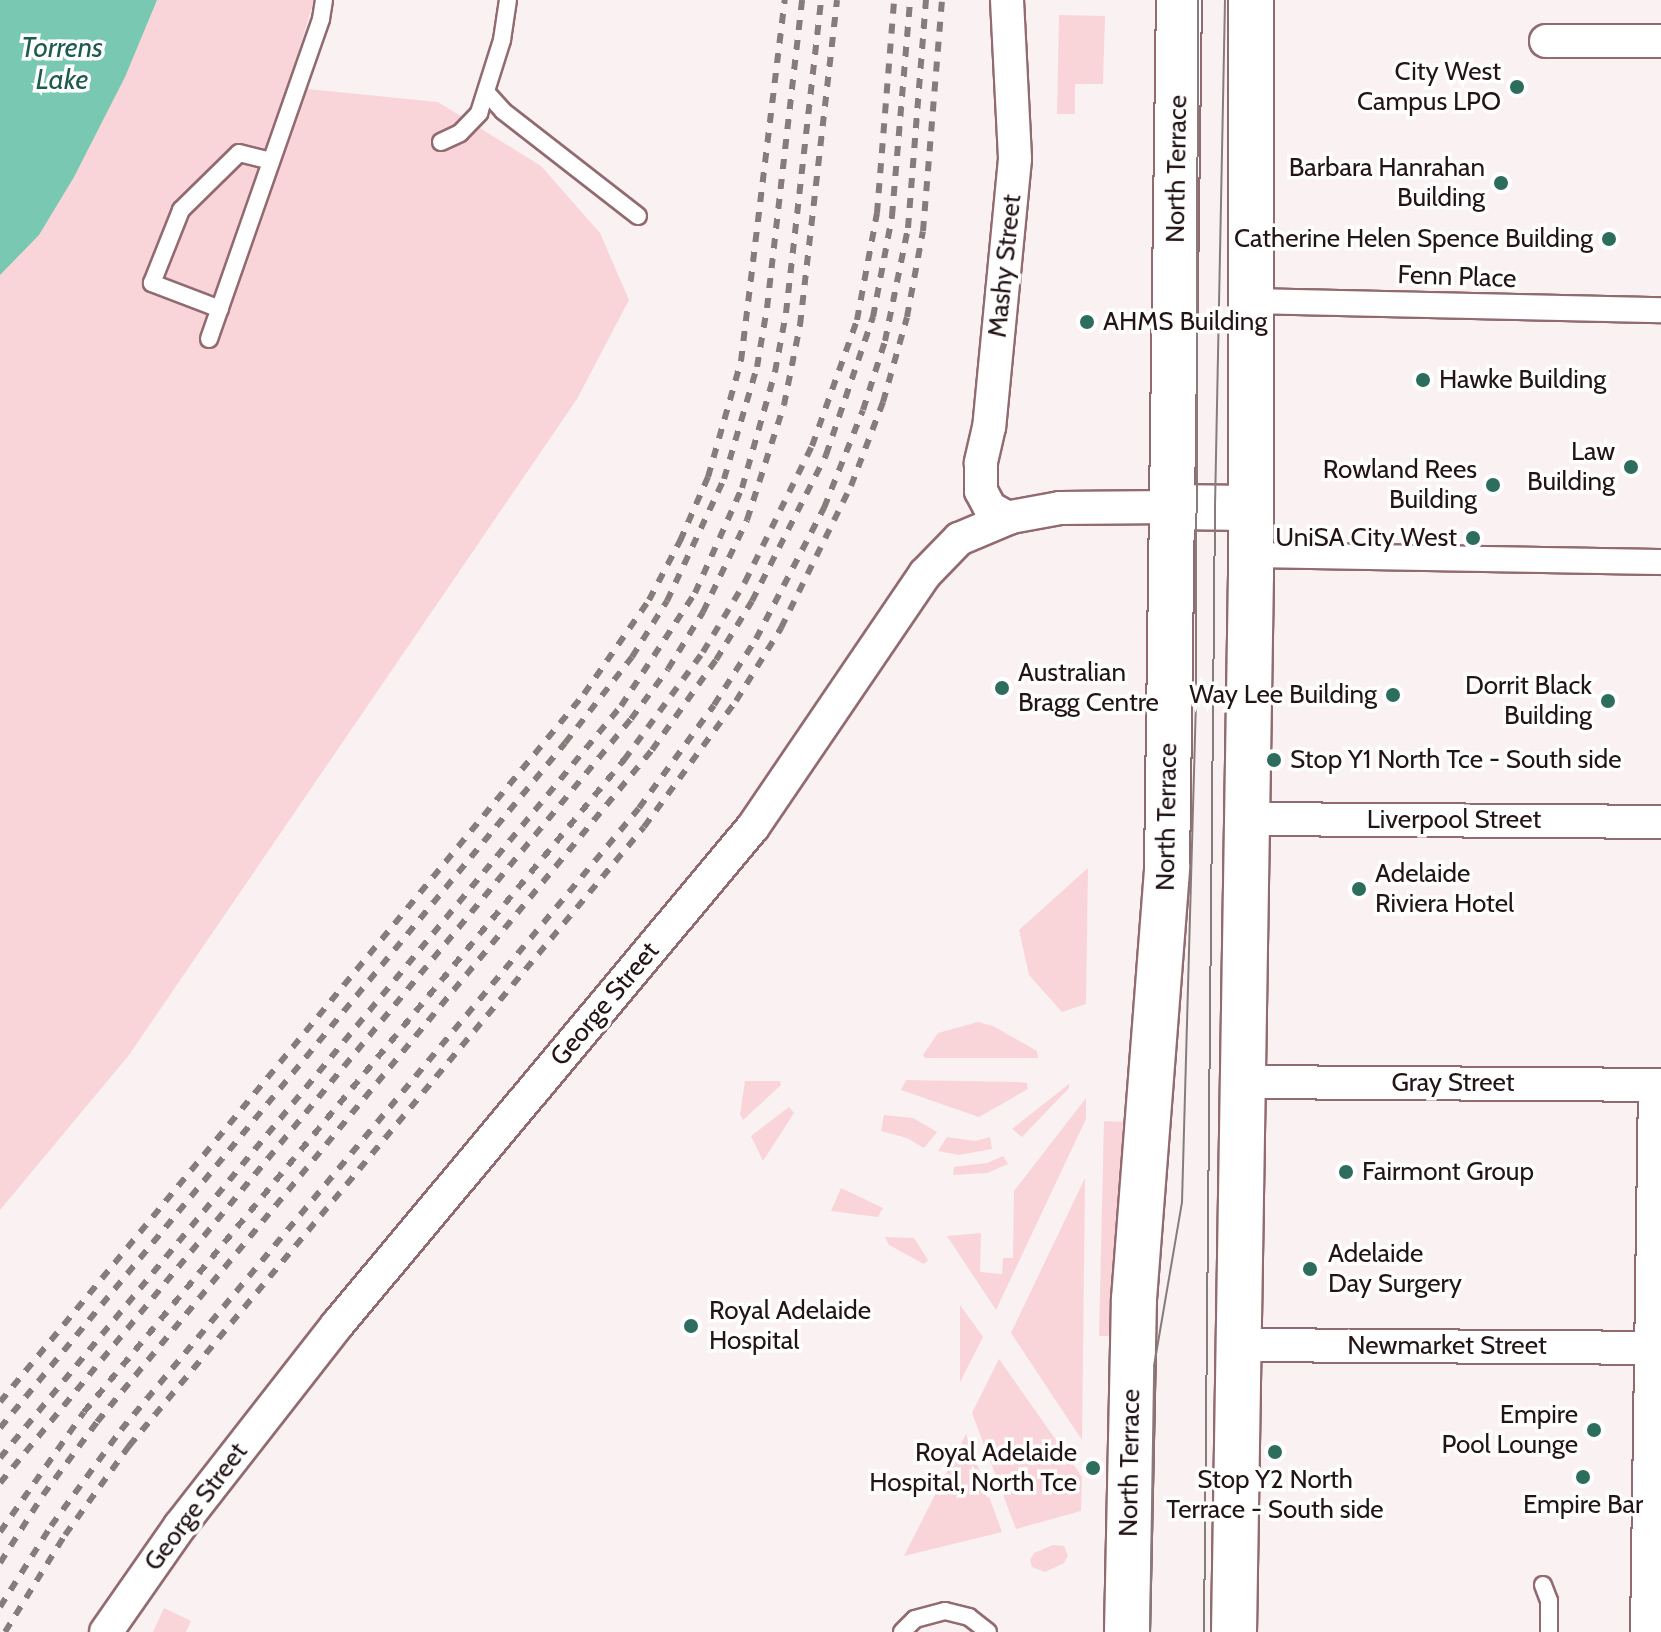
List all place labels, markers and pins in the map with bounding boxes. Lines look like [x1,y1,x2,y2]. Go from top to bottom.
place label: City West Campus LPO [1357,56,1501,118]
marker: City West Campus LPO [1508,78,1526,96]
place label: Barbara Hanrahan Building [1289,152,1485,214]
marker: Barbara Hanrahan Building [1492,174,1510,192]
place label: Catherine Helen Spence Building [1234,223,1593,255]
marker: Catherine Helen Spence Building [1600,230,1618,248]
place label: AHMS Building [1103,306,1267,338]
marker: AHMS Building [1078,313,1096,331]
place label: Hawke Building [1439,364,1606,396]
marker: Hawke Building [1414,371,1432,389]
place label: Law Building [1527,436,1615,498]
place label: Rowland Rees Building [1323,454,1477,516]
marker: Law Building [1622,458,1640,476]
marker: Rowland Rees Building [1484,476,1502,494]
place label: UniSA City West [1275,522,1457,554]
marker: UniSA City West [1464,529,1482,547]
place label: Australian Bragg Centre [1018,657,1159,718]
place label: Dorrit Black Building [1465,670,1592,732]
marker: Australian Bragg Centre [993,679,1011,697]
place label: Way Lee Building [1189,679,1377,711]
marker: Way Lee Building [1384,686,1402,704]
marker: Dorrit Black Building [1599,692,1617,710]
place label: Stop Y1 North Tce - South side [1290,744,1622,776]
marker: Stop Y1 North Tce - South side [1265,751,1283,769]
place label: Adelaide Riviera Hotel [1375,858,1514,920]
marker: Adelaide Riviera Hotel [1350,880,1368,898]
place label: Fairmont Group [1362,1156,1534,1188]
marker: Fairmont Group [1337,1163,1355,1181]
place label: Adelaide Day Surgery [1328,1238,1462,1300]
marker: Adelaide Day Surgery [1299,1258,1321,1280]
place label: Royal Adelaide Hospital [709,1295,871,1356]
marker: Royal Adelaide Hospital [680,1315,702,1337]
place label: Empire Pool Lounge [1441,1399,1578,1460]
marker: Empire Pool Lounge [1585,1421,1603,1439]
place label: Royal Adelaide Hospital, North Tce [869,1437,1077,1498]
marker: Stop Y2 North Terrace - South side [1266,1443,1284,1461]
marker: Royal Adelaide Hospital, North Tce [1084,1459,1102,1477]
place label: Stop Y2 North Terrace - South side [1166,1464,1384,1526]
marker: Empire Bar [1574,1468,1592,1486]
place label: Empire Bar [1523,1489,1643,1521]

